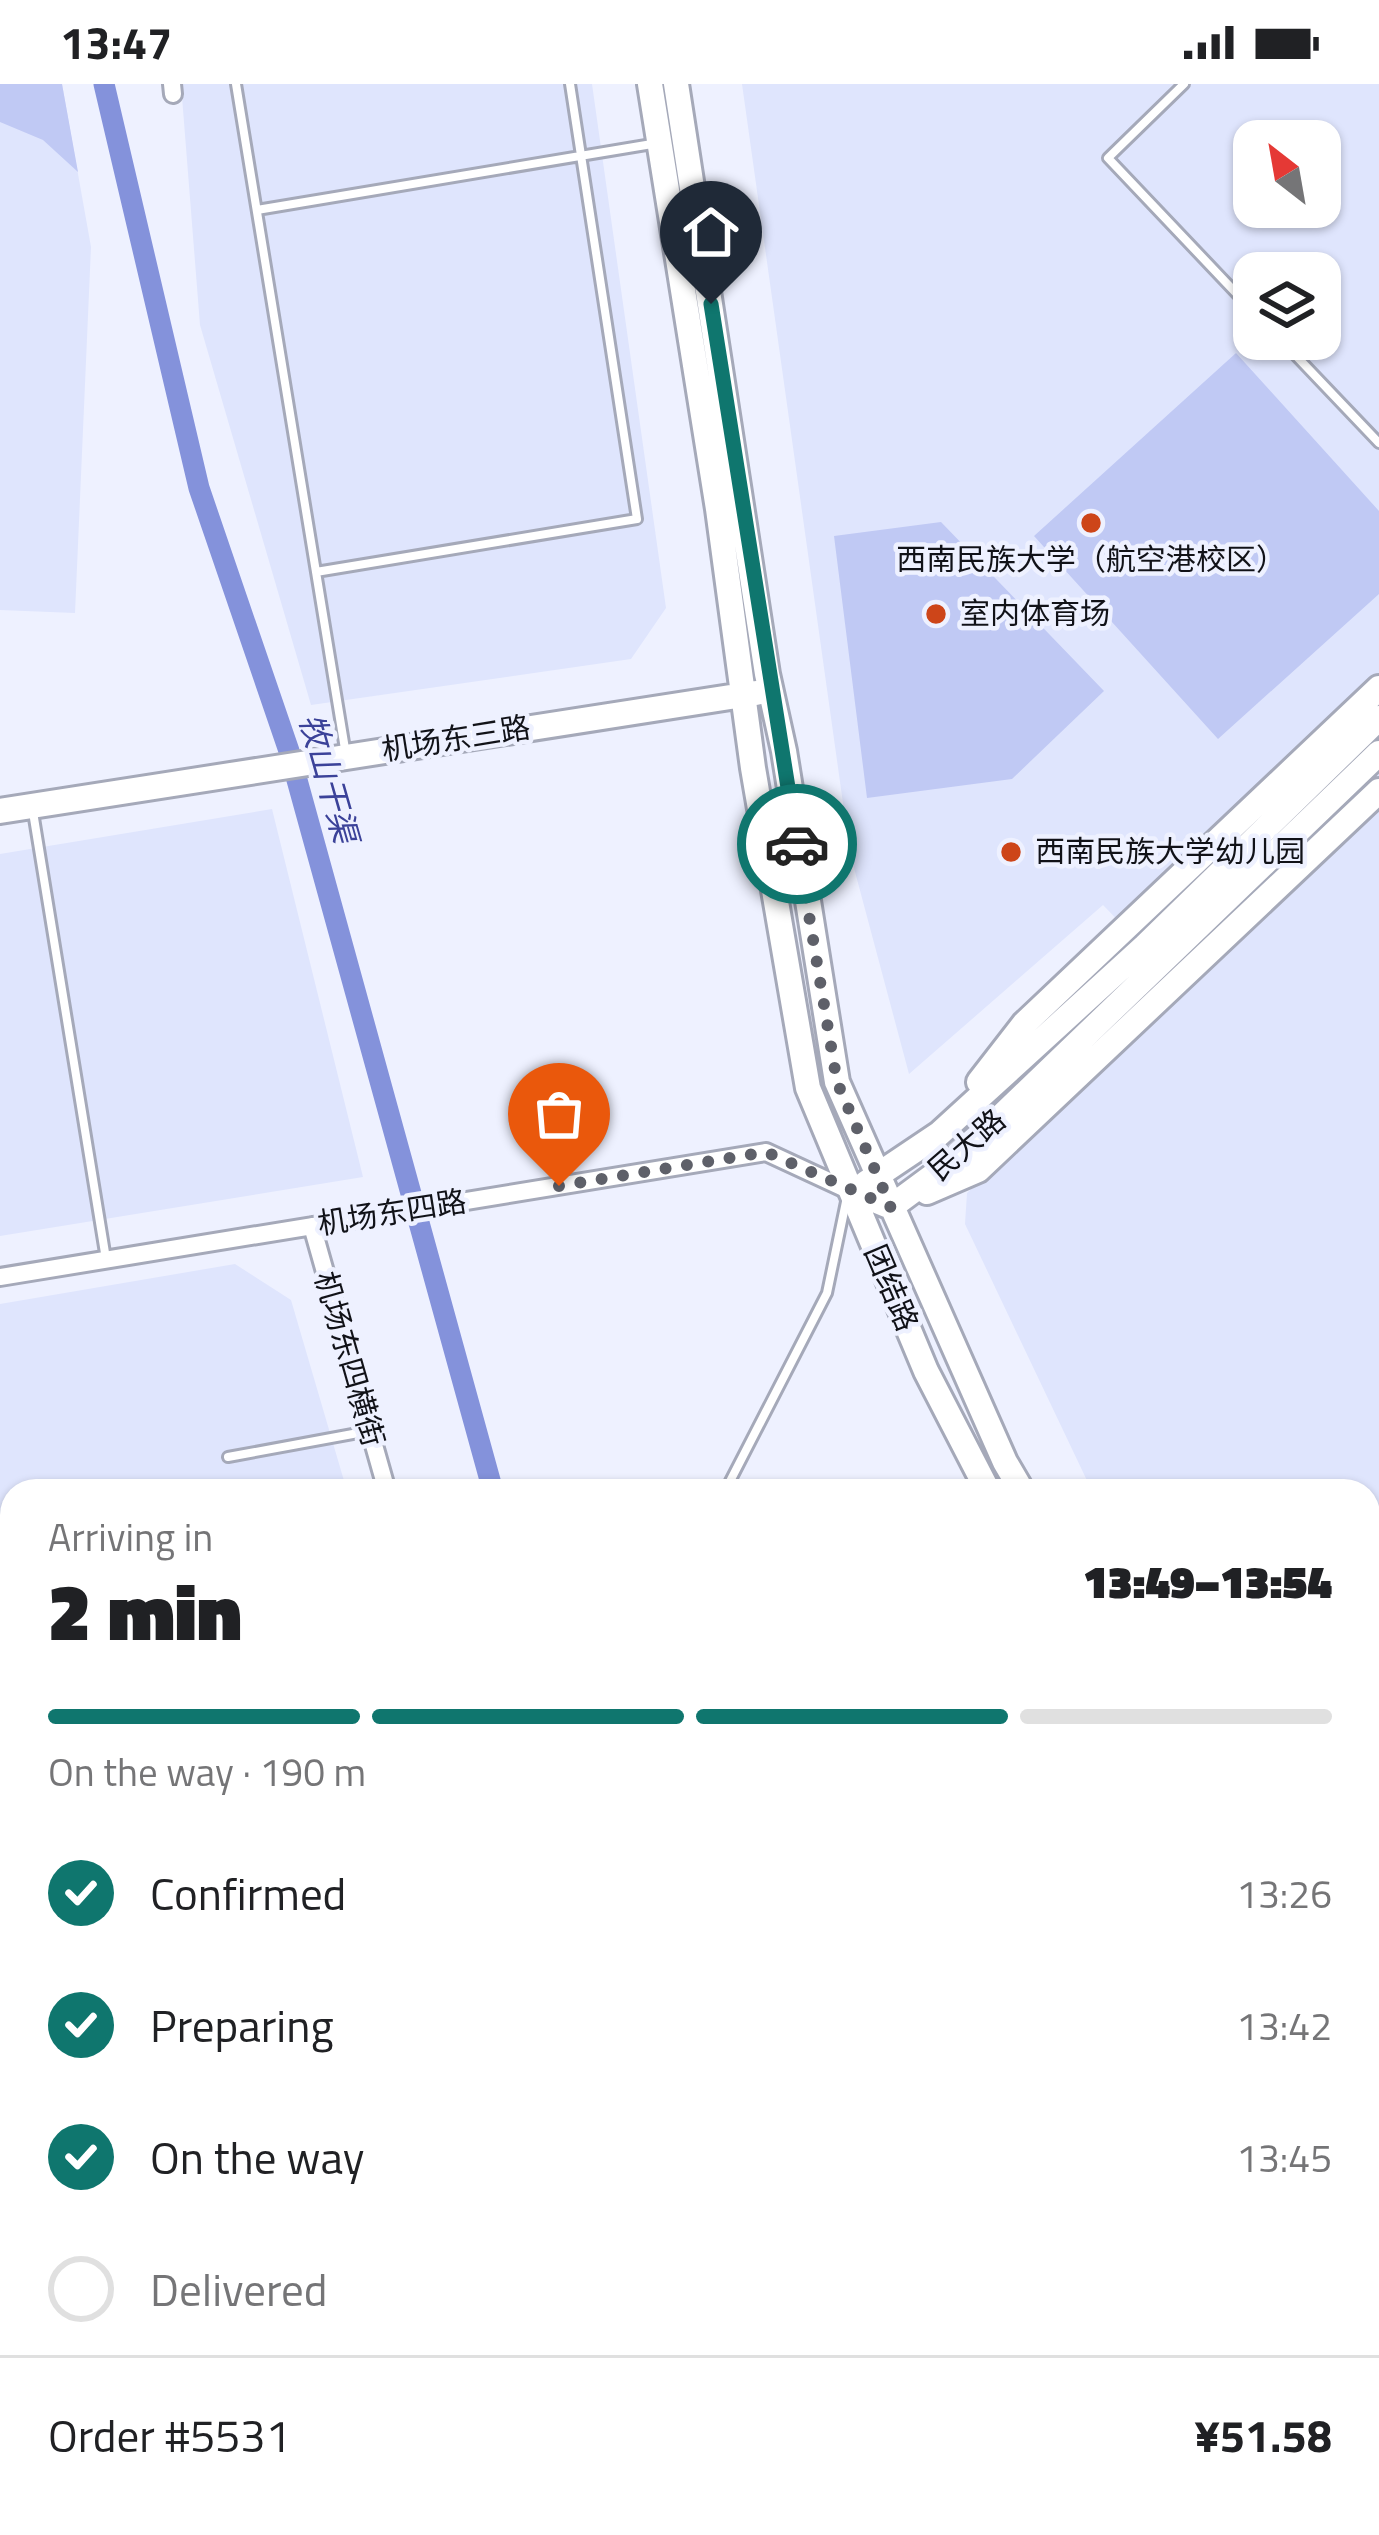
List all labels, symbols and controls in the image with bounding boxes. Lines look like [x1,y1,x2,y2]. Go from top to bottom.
text: 13:47 [60,8,172,76]
north arrow [1233,120,1341,228]
map controls [1233,120,1341,360]
pin [660,181,762,304]
icon: home [678,199,744,265]
button: layers [1233,252,1341,360]
marker: 西南民族大学（航空港校区） [1078,510,1104,536]
place label: 西南民族大学（航空港校区） [896,536,1286,582]
place label: 室内体育场 [960,590,1110,636]
marker: 室内体育场 [923,601,949,627]
street label: 机场东三路 [378,704,534,772]
water label: 牧山干渠 [287,708,372,852]
courier [737,784,857,904]
icon: car [764,811,830,877]
place label: 西南民族大学幼儿园 [1035,828,1305,874]
marker: 西南民族大学幼儿园 [998,839,1024,865]
pin [508,1063,610,1186]
icon: bag [526,1081,592,1147]
street label: 民大路 [917,1097,1015,1191]
street label: 机场东四路 [314,1178,470,1246]
street label: 团结路 [853,1237,931,1338]
street label: 机场东四横街 [303,1266,397,1452]
text: Arriving in [48,1507,213,1566]
text: 13:49–13:54 [1083,1547,1332,1615]
text: 2 min [48,1552,242,1670]
text: On the way · 190 m [48,1742,366,1801]
text: Confirmed [150,1859,346,1927]
icon: check [48,1860,114,1926]
text: 13:26 [1236,1864,1332,1923]
text: Preparing [150,1991,334,2059]
icon: check [48,1992,114,2058]
text: 13:42 [1236,1996,1332,2055]
text: On the way [150,2123,364,2191]
icon: check [48,2124,114,2190]
text: 13:45 [1236,2128,1332,2187]
text: Delivered [150,2255,328,2323]
text: Order #5531 [48,2401,291,2469]
text: ¥51.58 [1194,2401,1332,2469]

